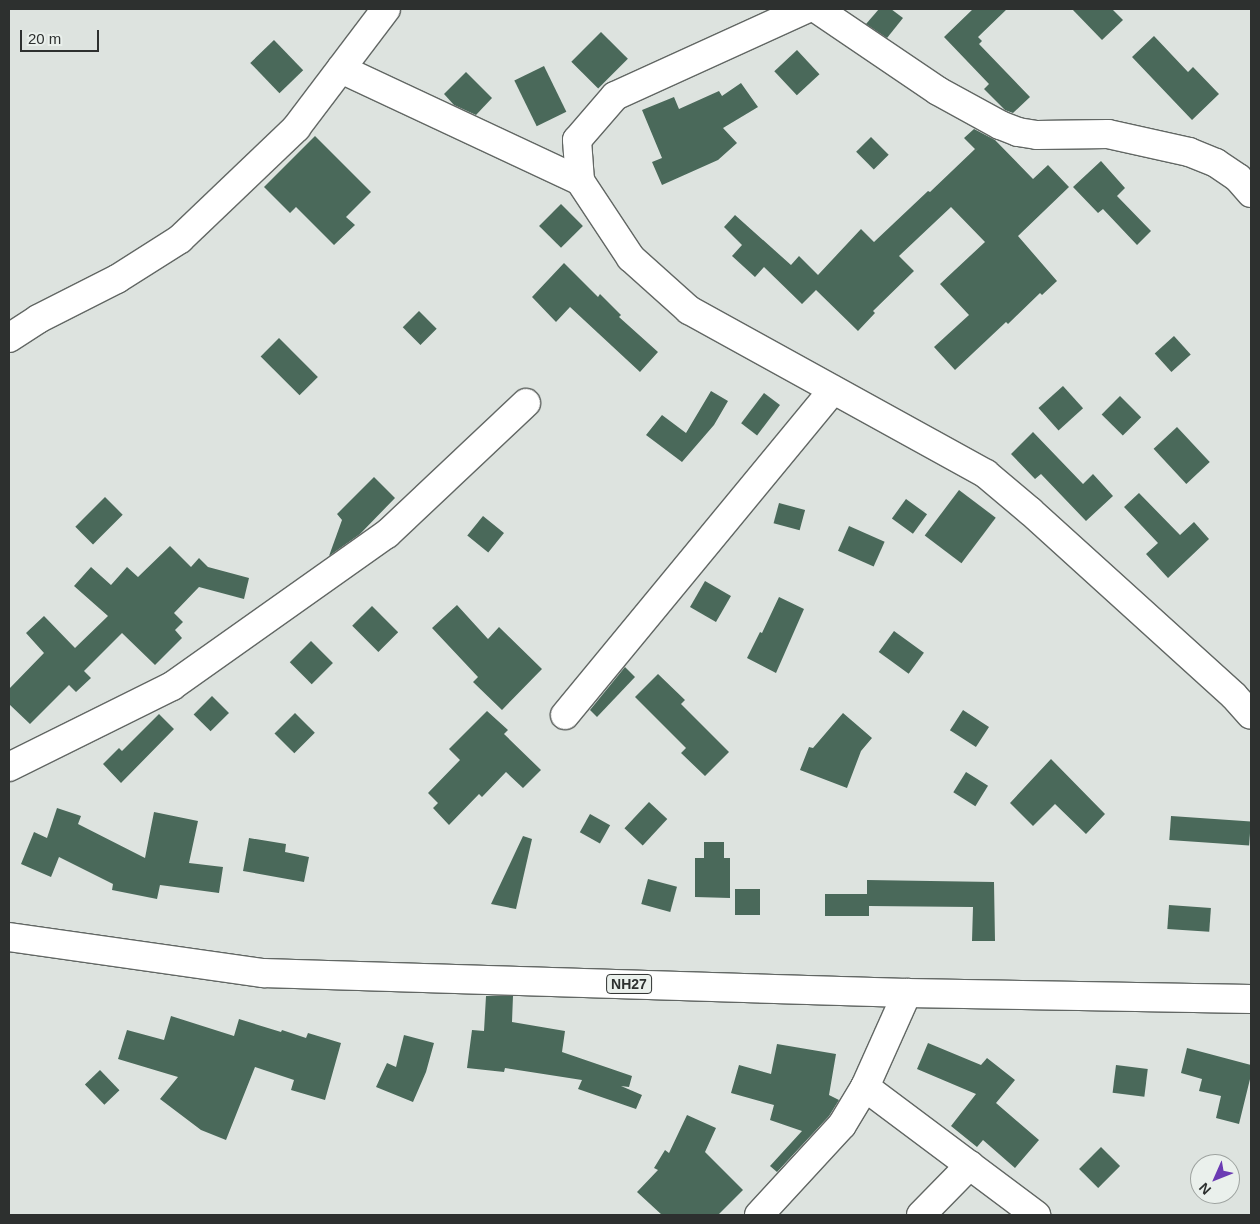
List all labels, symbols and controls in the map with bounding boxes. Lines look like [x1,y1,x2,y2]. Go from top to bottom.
scale bar [22,20,101,52]
text: 20 m [28,30,61,47]
road number: NH27 [605,972,653,996]
north arrow [1190,1154,1240,1204]
text: N [1196,1180,1214,1198]

